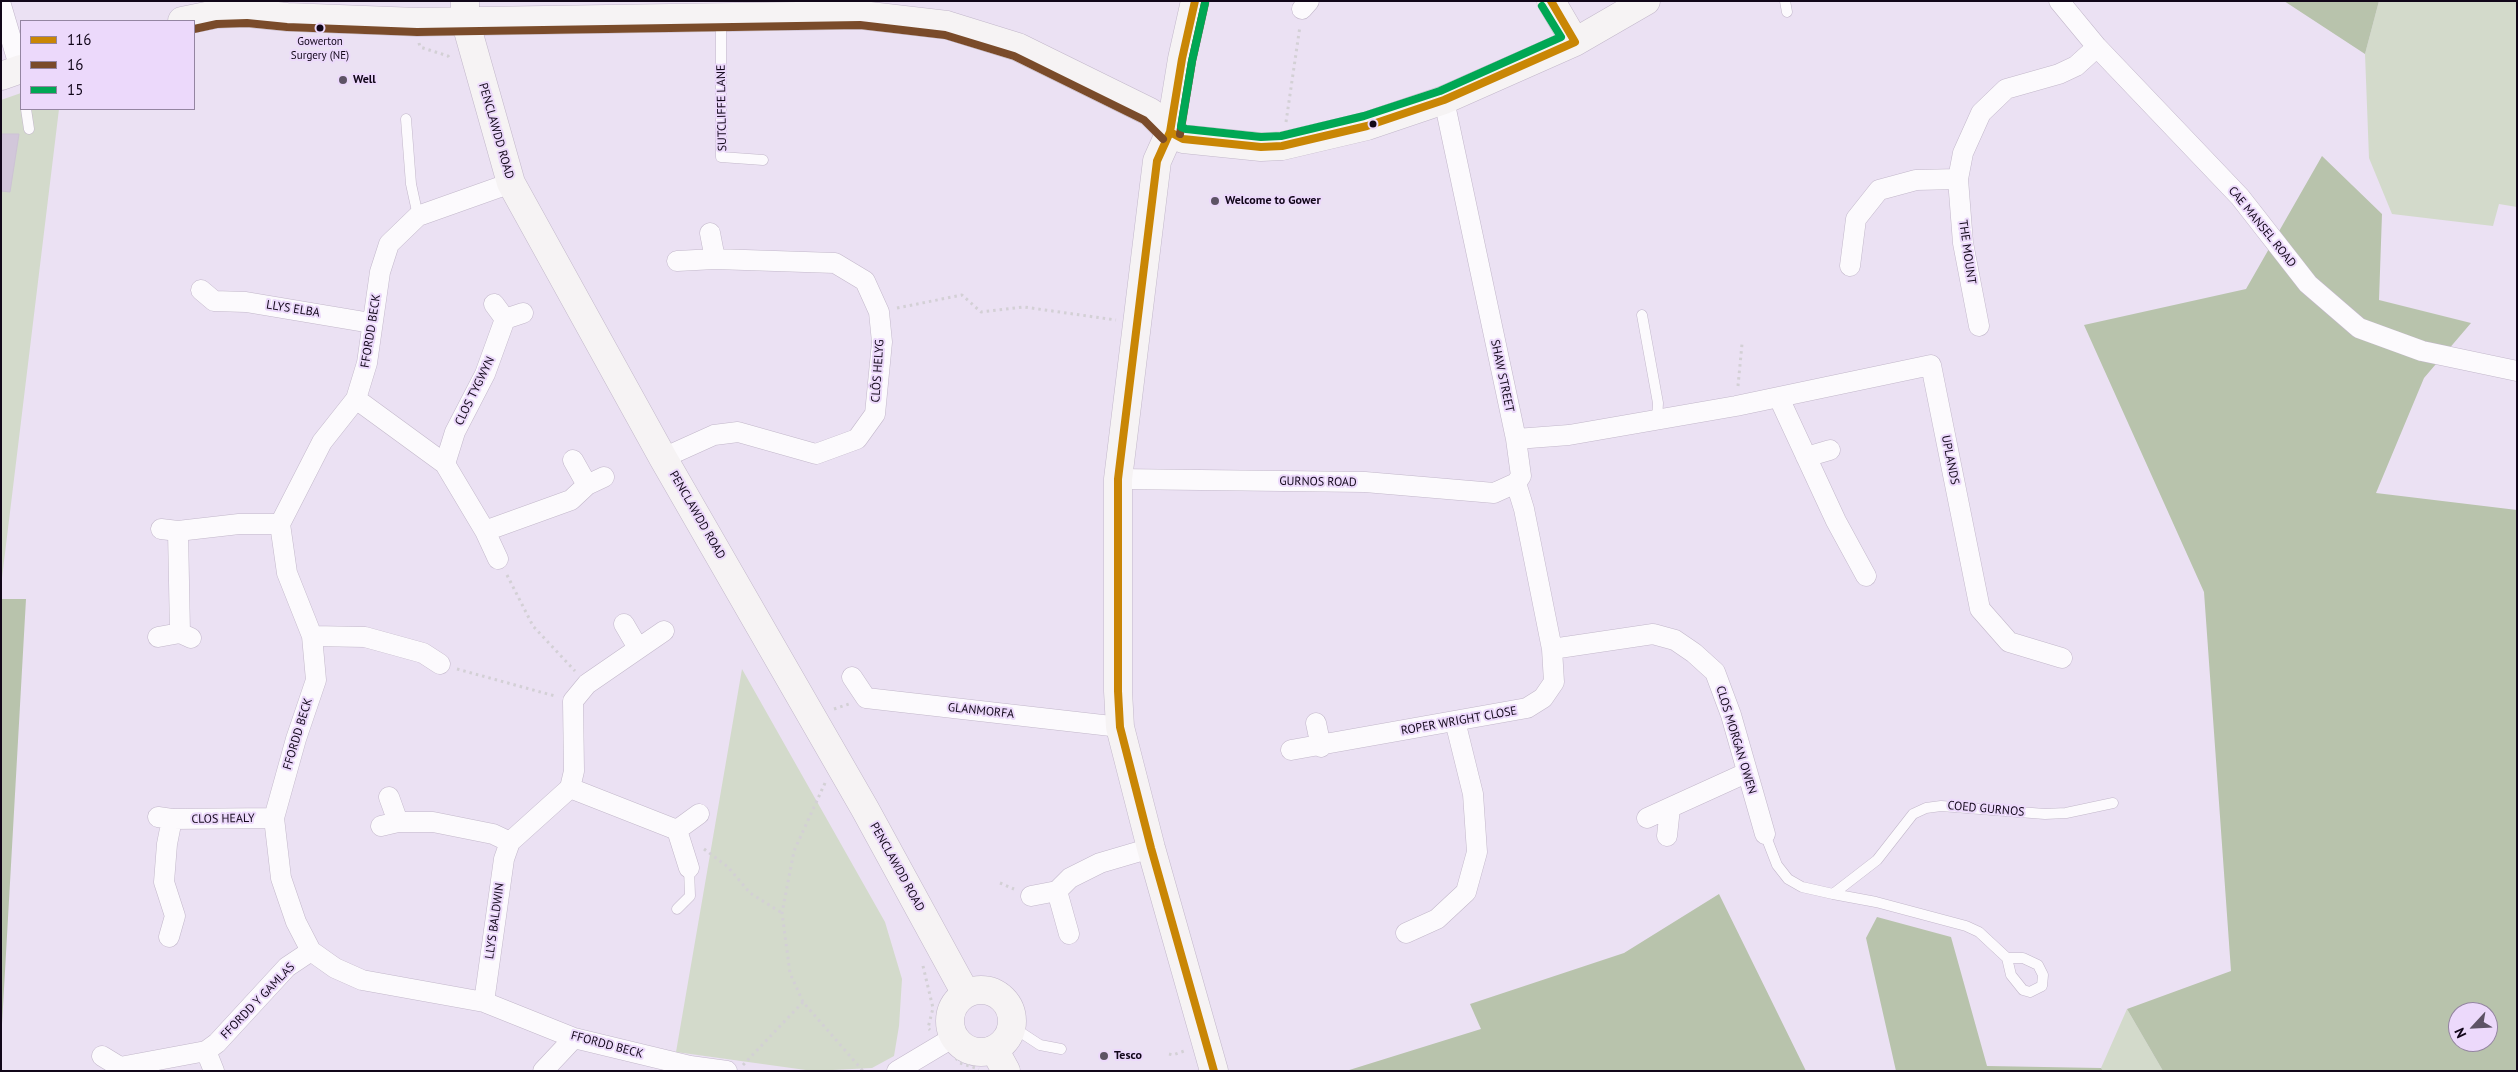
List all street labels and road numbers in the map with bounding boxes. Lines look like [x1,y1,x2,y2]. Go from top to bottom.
street label: SUTCLIFFE LANE [714,65,730,151]
street label: PENCLAWDD ROAD [475,81,517,181]
street label: CAE MANSEL ROAD [2225,184,2299,270]
street label: THE MOUNT [1955,219,1979,285]
street label: FFORDD BECK [358,293,384,369]
street label: LLYS ELBA [265,298,321,320]
street label: SHAW STREET [1487,338,1517,414]
street label: CLÔS HELYG [869,339,887,403]
street label: CLOS TYGWYN [452,354,498,428]
street label: UPLANDS [1938,434,1962,486]
street label: PENCLAWDD ROAD [666,468,728,562]
street label: GURNOS ROAD [1279,474,1357,490]
street label: CLOS MORGAN OWEN [1713,684,1759,796]
street label: FFORDD BECK [280,696,316,772]
street label: GLANMORFA [947,700,1015,722]
street label: ROPER WRIGHT CLOSE [1400,704,1518,738]
street label: COED GURNOS [1947,798,2025,820]
street label: CLOS HEALY [191,811,255,827]
street label: PENCLAWDD ROAD [867,820,927,914]
street label: LLYS BALDWIN [483,882,507,960]
street label: FFORDD Y GAMLAS [218,960,298,1042]
street label: FFORDD BECK [569,1028,645,1062]

